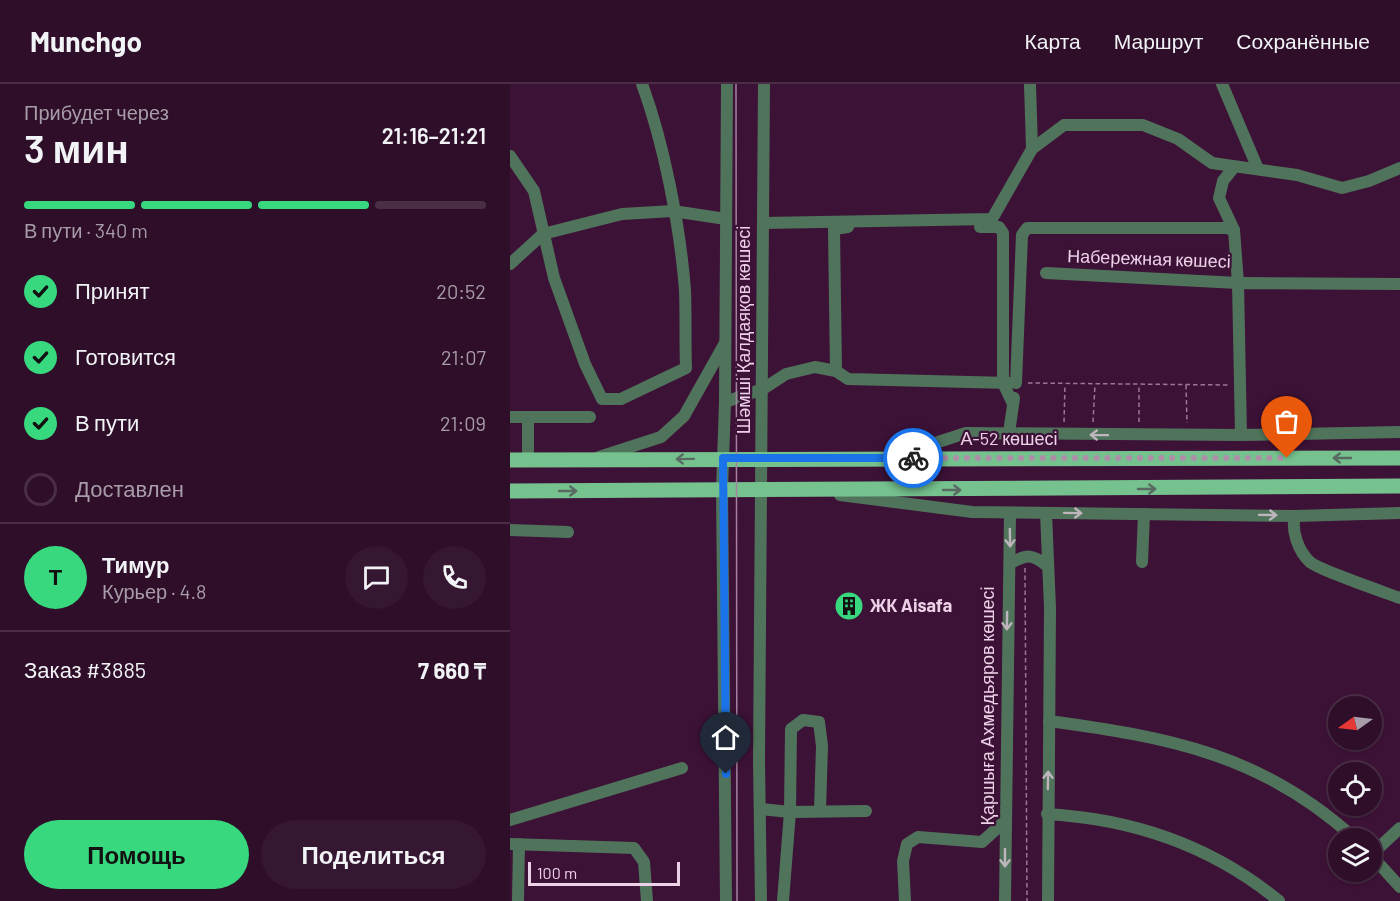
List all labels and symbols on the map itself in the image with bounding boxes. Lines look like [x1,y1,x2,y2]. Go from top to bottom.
street label: Шәмші Қалдаяқов көшесі [732,226,754,434]
street label: Набережная көшесі [1067,244,1231,272]
pin [1261,396,1312,458]
street label: А-52 көшесі [961,427,1057,449]
courier [883,428,943,488]
one-way arrow [1089,429,1109,440]
one-way arrow [1332,452,1352,464]
one-way arrow [675,453,695,464]
one-way arrow [1137,483,1157,495]
one-way arrow [942,484,962,496]
one-way arrow [558,485,578,497]
one-way arrow [1062,507,1082,519]
one-way arrow [1257,509,1277,521]
one-way arrow [1004,527,1016,547]
street label: Қаршыға Ахмедьяров көшесі [976,586,998,826]
building icon: ЖК Aisafa [833,590,865,622]
place label: ЖК Aisafa [869,594,952,616]
one-way arrow [1001,610,1013,630]
north arrow [1328,696,1382,750]
pin [700,712,751,774]
one-way arrow [1042,770,1054,790]
one-way arrow [999,847,1011,867]
scale bar [528,859,680,886]

